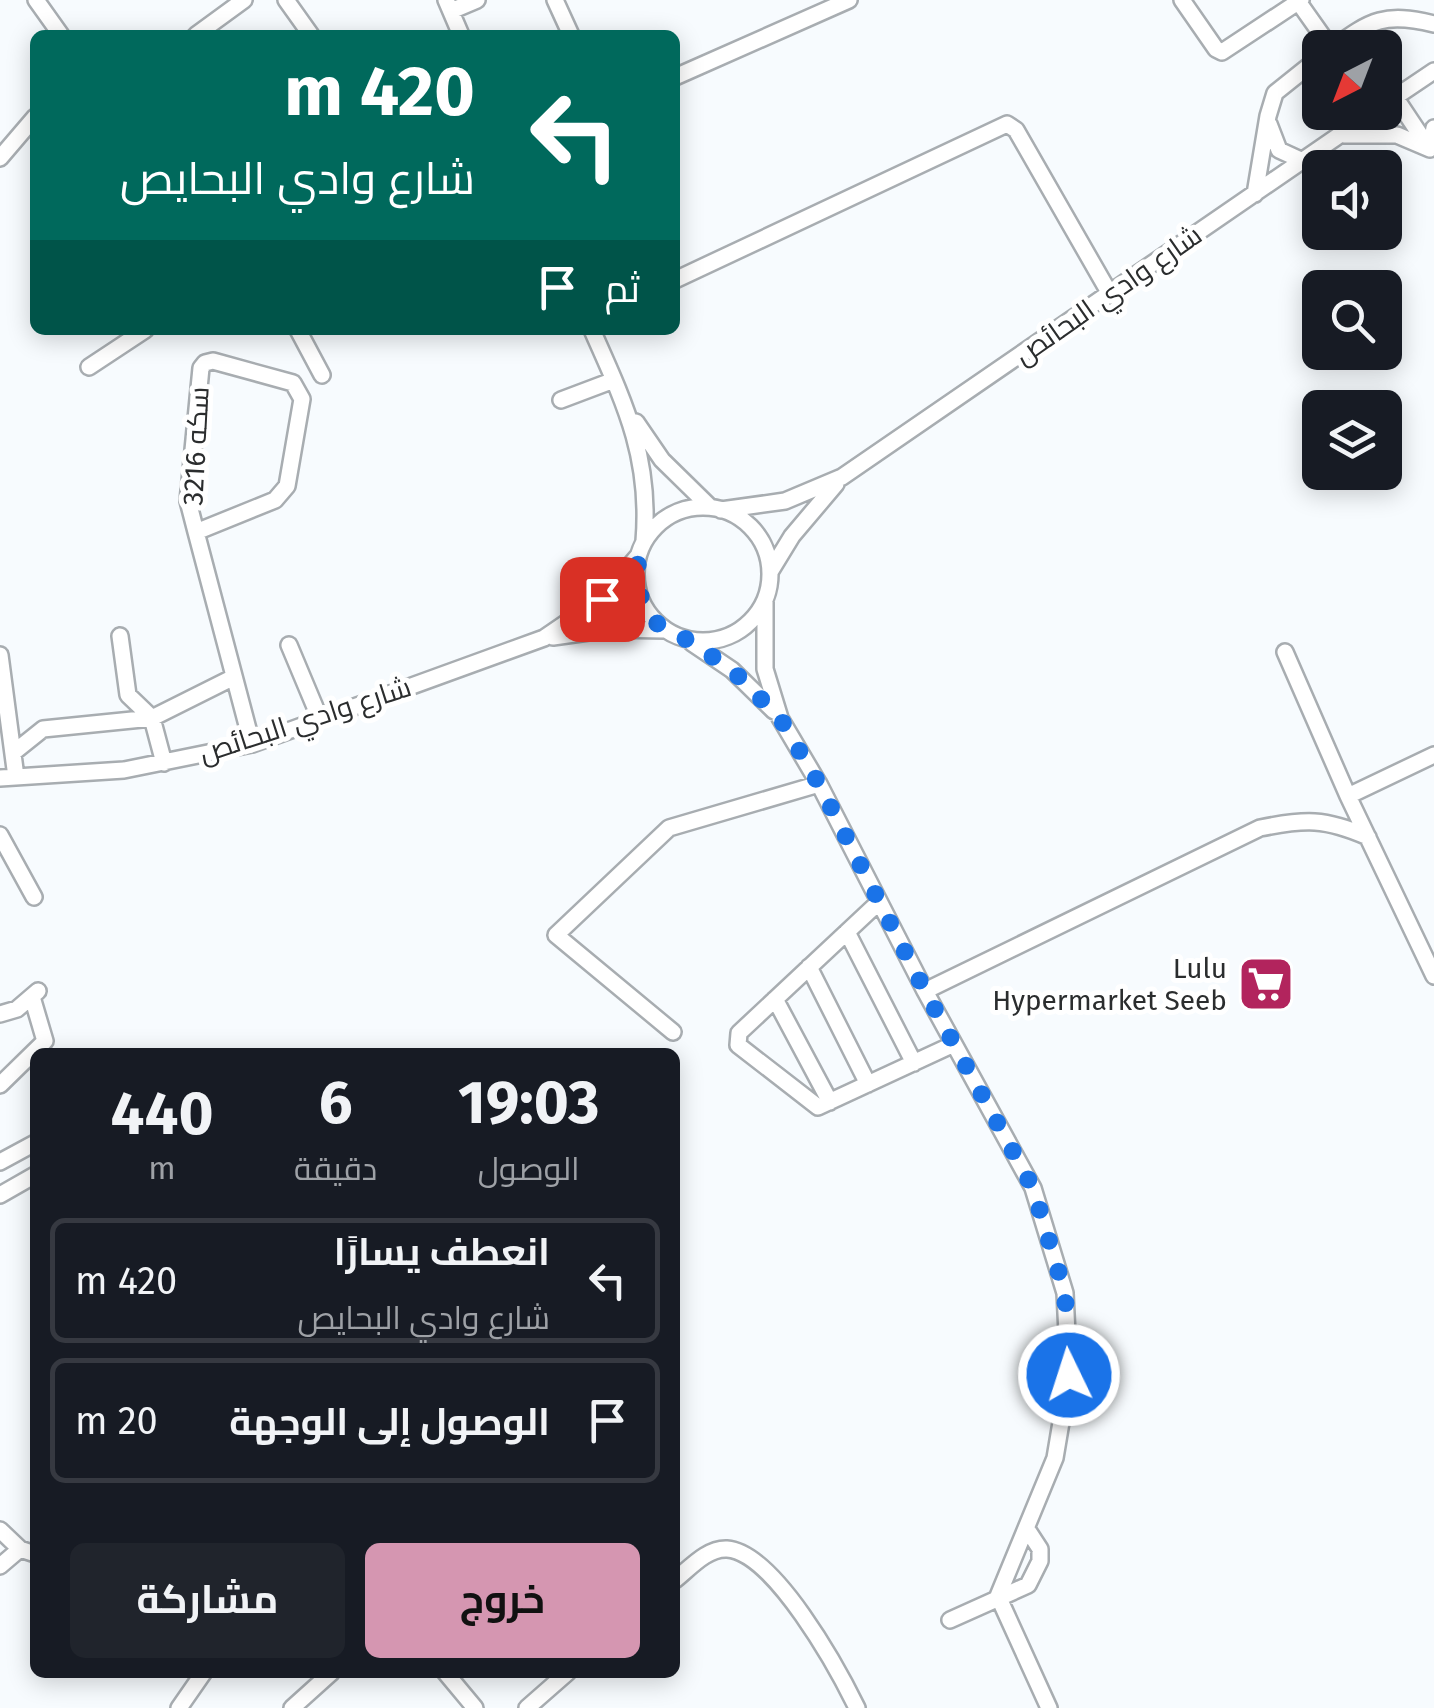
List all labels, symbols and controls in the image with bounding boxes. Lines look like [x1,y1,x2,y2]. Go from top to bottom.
north arrow [1302,30,1402,130]
map controls [1302,30,1402,490]
text: 420 m [284,50,475,134]
icon: left [510,70,640,200]
button: sound [1302,150,1402,250]
text: شارع وادي البحايص [120,152,475,206]
street label: شارع وادي البحائص [1008,218,1211,376]
icon: arrive [530,260,585,315]
text: ثم [605,266,640,312]
button: search [1302,270,1402,370]
street label: سكه 3216 [176,386,216,506]
button: layers [1302,390,1402,490]
pin [560,557,645,642]
icon: arrive [575,572,630,627]
street label: شارع وادي البحائص [195,670,417,775]
place label: Lulu Hypermarket Seeb [992,952,1227,1017]
supermarket icon: Lulu Hypermarket Seeb [1236,954,1296,1014]
text: 6 [319,1067,353,1139]
text: 19:03 [458,1067,599,1139]
text: 440 [111,1078,213,1150]
text: m [148,1149,176,1187]
text: دقيقة [294,1150,377,1188]
text: الوصول [478,1150,580,1188]
text: انعطف يسارًا [334,1229,550,1275]
icon: left [580,1253,635,1308]
text: 420 m [75,1258,177,1304]
text: شارع وادي البحايص [298,1299,550,1337]
position arrow [1017,1323,1121,1427]
icon: arrive [580,1393,635,1448]
text: 20 m [75,1398,158,1444]
text: الوصول إلى الوجهة [229,1399,550,1445]
button: مشاركة [70,1543,345,1658]
button: خروج [365,1543,640,1658]

